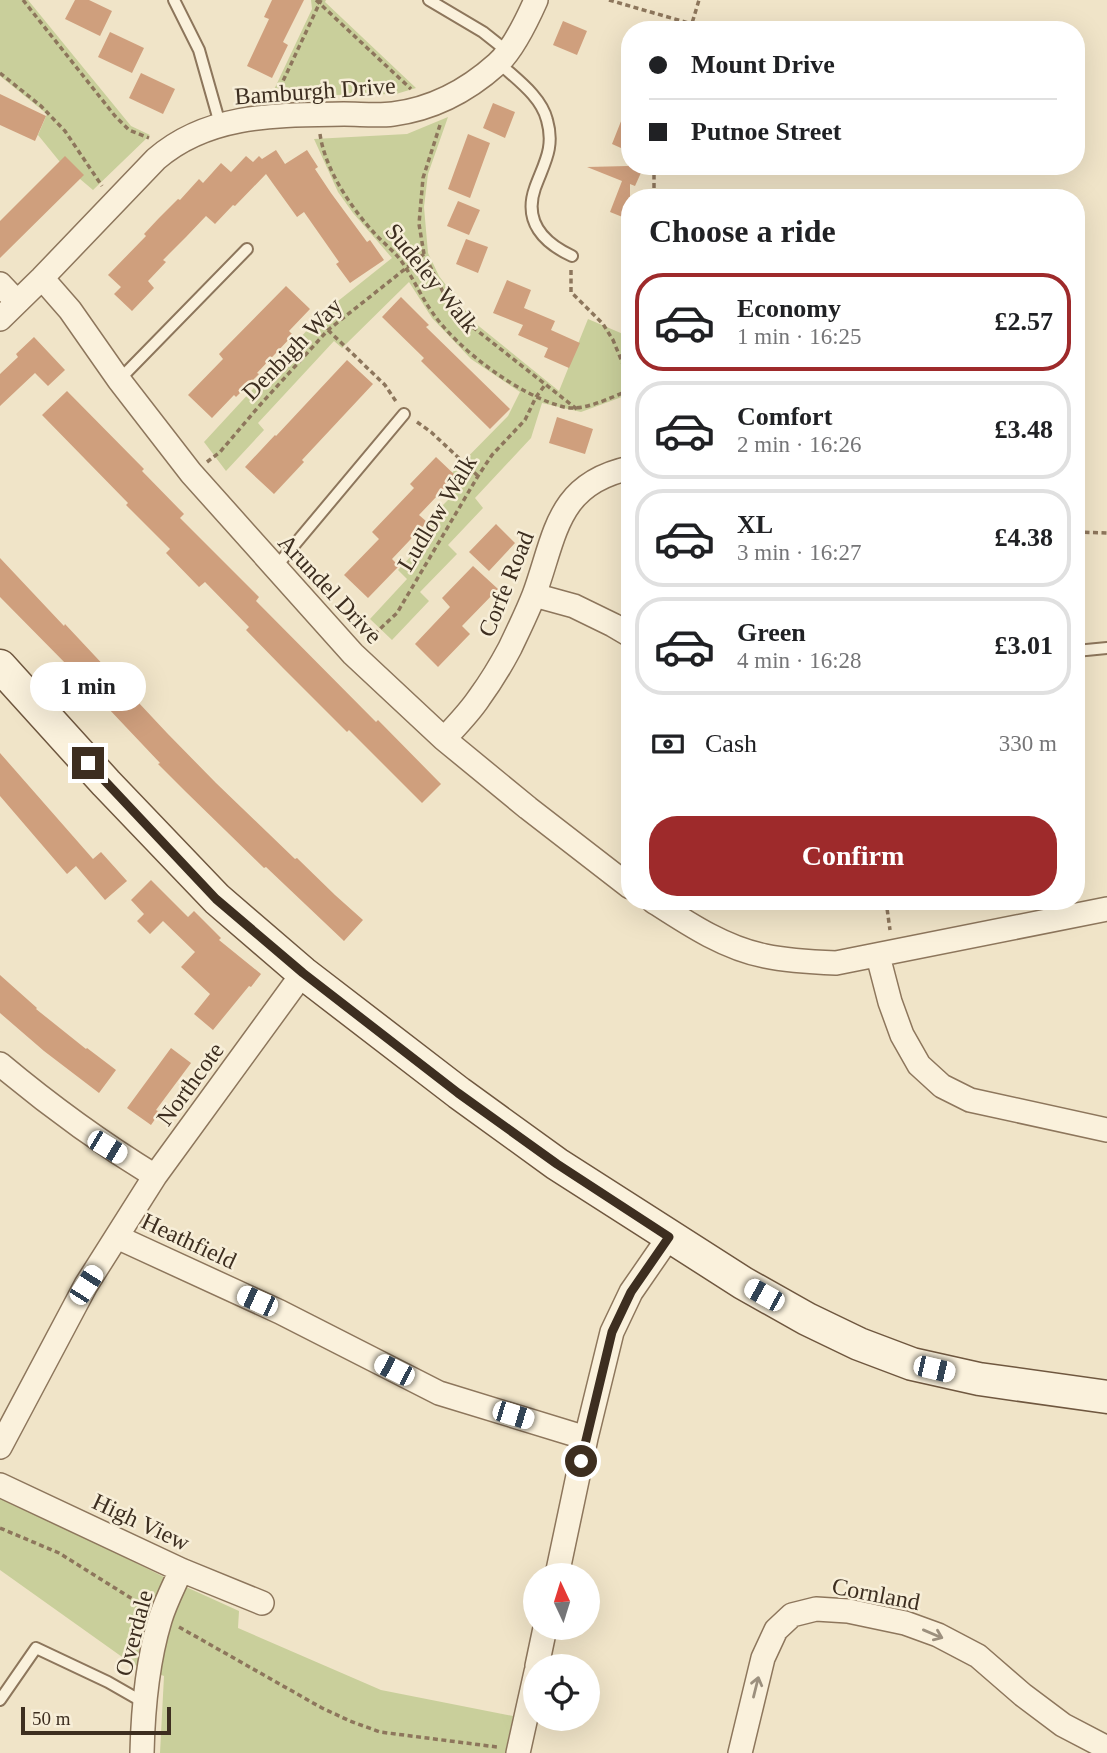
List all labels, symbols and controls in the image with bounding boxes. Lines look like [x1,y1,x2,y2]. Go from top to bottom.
text: Mount Drive [691,50,835,79]
street label: Bamburgh Drive [234,72,396,110]
text: Putnoe Street [691,117,841,146]
text: Choose a ride [649,213,836,249]
street label: Sudeley Walk [380,218,484,338]
icon: car [653,291,716,354]
street label: Denbigh Way [237,293,347,405]
text: Economy [737,294,841,323]
text: £2.57 [995,307,1053,336]
text: 1 min · 16:25 [737,324,862,349]
icon: car [653,399,716,462]
text: Comfort [737,402,832,431]
text: £3.48 [995,415,1053,444]
text: 2 min · 16:26 [737,432,862,457]
street label: Ludlow Walk [392,450,482,576]
icon: car [653,507,716,570]
text: XL [737,510,773,539]
text: £4.38 [995,523,1053,552]
street label: Corfe Road [473,528,539,640]
street label: Arundel Drive [273,529,387,649]
text: 3 min · 16:27 [737,540,862,565]
icon: car [653,615,716,678]
text: Green [737,618,806,647]
text: £3.01 [995,631,1053,660]
text: 4 min · 16:28 [737,648,862,673]
callout: 1 min [30,662,146,710]
text: 1 min [60,674,116,699]
icon: cash [649,725,687,763]
text: Cash [705,729,757,758]
text: 330 m [999,731,1057,756]
route end [72,747,104,779]
button: Confirm [649,816,1057,896]
street label: Northcote [151,1038,229,1130]
car [84,1127,131,1167]
street label: Heathfield [138,1208,240,1274]
car [66,1262,107,1308]
car [741,1276,788,1314]
car [234,1283,281,1319]
car [371,1351,418,1389]
car [912,1354,957,1384]
car [490,1399,537,1431]
route start [565,1445,597,1477]
street label: High View [88,1488,194,1556]
north arrow [523,1563,600,1640]
map controls [523,1563,600,1731]
street label: Cornland [830,1573,922,1615]
street label: Overdale [110,1587,158,1679]
one-way arrow [922,1628,943,1641]
button: locate [523,1654,600,1731]
one-way arrow [750,1676,763,1699]
scale bar [21,1704,172,1736]
text: 50 m [32,1708,71,1729]

